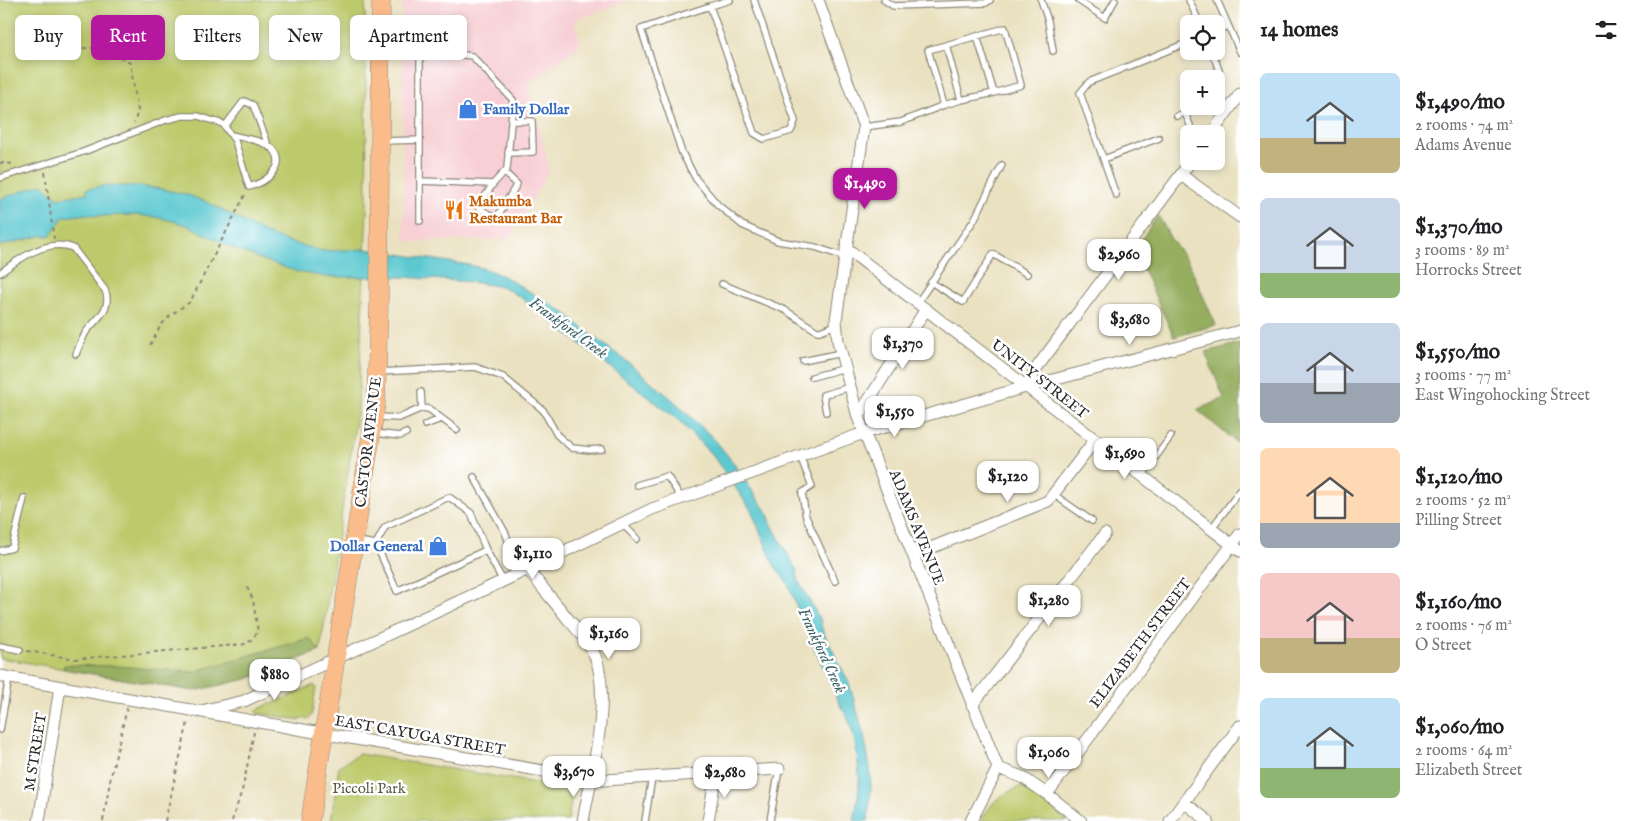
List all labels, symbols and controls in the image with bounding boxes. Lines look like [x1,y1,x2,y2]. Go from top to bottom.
chip: Buy [15,15,81,60]
chip: Rent [91,15,165,60]
chip: Filters [175,15,259,60]
chip: New [269,15,340,60]
chip: Apartment [350,15,467,60]
map controls [1180,15,1225,170]
button: locate [1180,15,1225,60]
icon: filters [1592,16,1620,44]
text: 14 homes [1260,17,1338,44]
button: + [1180,70,1225,115]
text: $1,490/mo [1415,89,1505,116]
icon: home [1300,93,1360,153]
shop icon: Family Dollar [457,98,479,120]
place label: Family Dollar [483,100,570,119]
text: 2 rooms · 74 m² [1415,116,1513,136]
button: − [1180,125,1225,170]
text: Adams Avenue [1415,136,1512,156]
pin: $1,490 [824,168,906,210]
text: $1,490 [844,174,886,194]
place label: Makumba Restaurant Bar [469,192,563,228]
restaurant icon: Makumba Restaurant Bar [443,199,465,221]
text: $1,370/mo [1415,214,1503,241]
icon: home [1300,218,1360,278]
pin: $2,960 [1078,238,1160,281]
text: 3 rooms · 89 m² [1415,241,1510,261]
text: $2,960 [1098,245,1140,265]
text: Horrocks Street [1415,261,1522,281]
water label: Frankford Creek [525,293,611,364]
pin: $3,680 [1089,304,1171,346]
text: $3,680 [1110,310,1150,330]
pin: $1,370 [862,328,944,370]
text: $1,370 [883,334,923,354]
street label: UNITY STREET [987,336,1092,423]
text: $1,550/mo [1415,339,1500,366]
icon: home [1300,343,1360,403]
text: 3 rooms · 77 m² [1415,366,1511,386]
street label: CASTOR AVENUE [351,375,386,509]
text: East Wingohocking Street [1415,386,1590,406]
pin: $1,550 [854,396,936,438]
text: $1,550 [876,402,914,422]
pin: $1,690 [1084,438,1166,480]
text: $1,690 [1105,444,1145,464]
pin: $1,120 [967,460,1049,503]
text: $1,120/mo [1415,464,1503,491]
street label: ADAMS AVENUE [884,466,948,588]
text: $1,120 [988,467,1028,487]
icon: home [1300,468,1360,528]
text: 2 rooms · 52 m² [1415,491,1511,511]
text: Pilling Street [1415,511,1502,531]
shop icon: Dollar General [427,535,449,557]
place label: Dollar General [330,537,424,556]
pin: $1,110 [492,538,574,580]
text: $1,110 [514,544,552,564]
street label: ELIZABETH STREET [1085,575,1195,712]
pin: $1,280 [1008,584,1090,627]
text: $1,160/mo [1415,589,1502,616]
text: $1,280 [1029,591,1069,611]
icon: home [1300,593,1360,653]
water label: Frankford Creek [793,605,850,697]
text: 2 rooms · 76 m² [1415,616,1512,636]
pin: $1,160 [568,618,650,660]
text: $1,160 [589,624,629,644]
text: O Street [1415,636,1472,656]
pin: $880 [245,658,305,701]
text: $880 [260,665,290,685]
street label: M STREET [20,711,51,793]
street label: EAST CAYUGA STREET [333,711,507,760]
text: $1,060/mo [1415,714,1504,741]
icon: home [1300,718,1360,778]
pin: $1,060 [1008,736,1090,779]
text: 2 rooms · 64 m² [1415,741,1513,761]
text: $1,060 [1028,743,1070,763]
pin: $3,670 [533,756,615,798]
pin: $2,680 [684,756,766,799]
text: Elizabeth Street [1415,761,1522,781]
text: $3,670 [553,762,595,782]
text: $2,680 [704,763,746,783]
park label: Piccoli Park [332,779,407,798]

